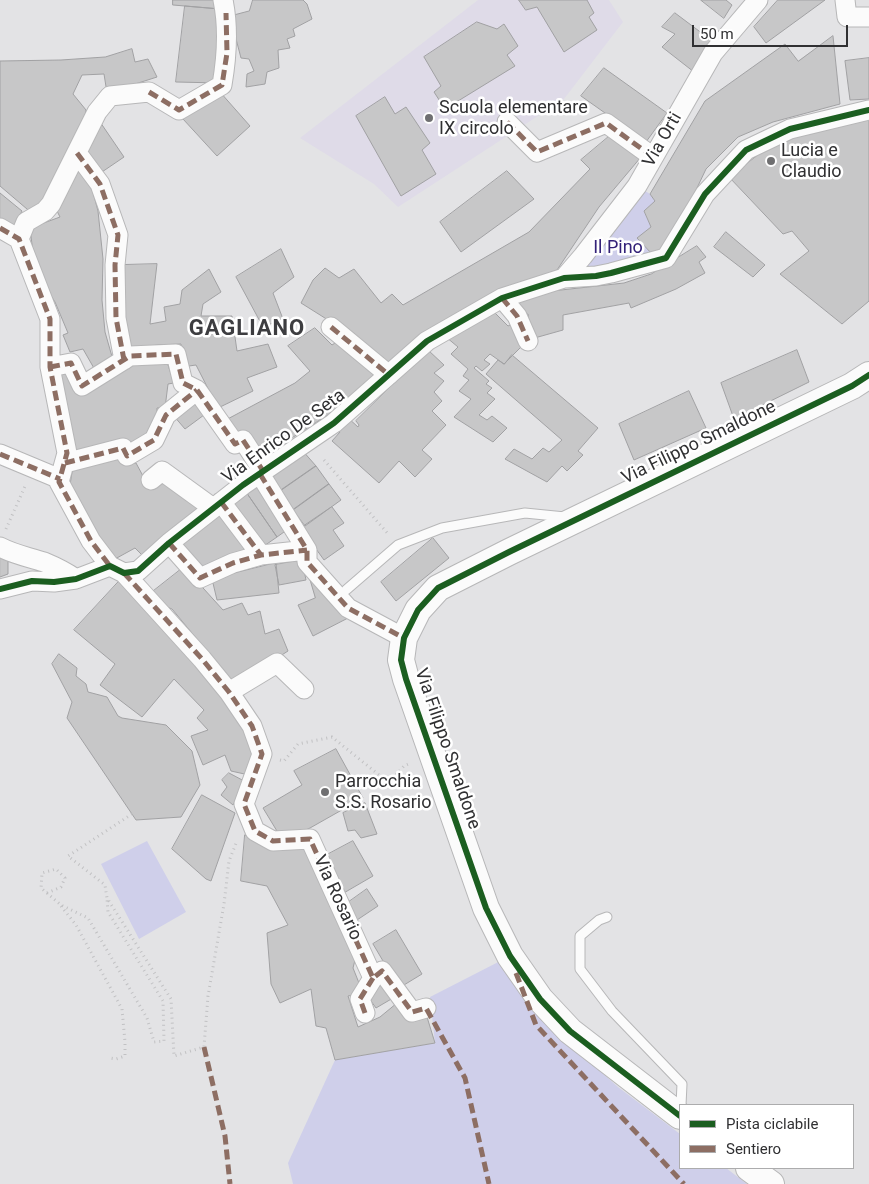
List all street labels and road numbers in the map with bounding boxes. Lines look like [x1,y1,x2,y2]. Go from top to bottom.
street label: Via Orti [639,109,687,171]
street label: Via Enrico De Seta [218,385,350,489]
street label: Via Filippo Smaldone [618,396,780,490]
street label: Via Filippo Smaldone [409,666,485,832]
street label: Via Rosario [308,852,366,944]

